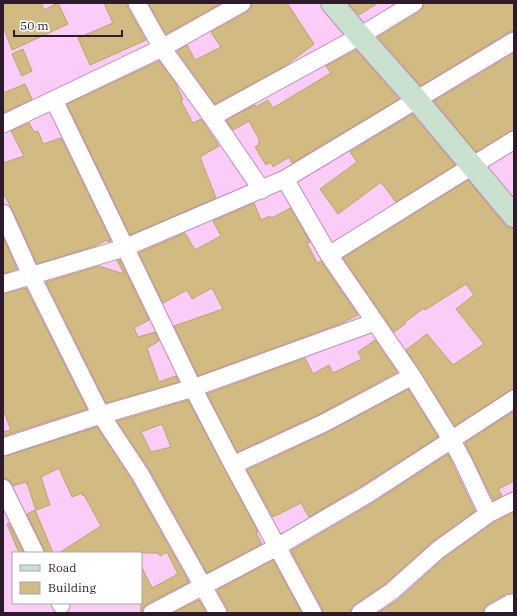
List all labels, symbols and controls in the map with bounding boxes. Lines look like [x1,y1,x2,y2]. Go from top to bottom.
scale bar [14,12,122,38]
text: 50 m [20,18,49,33]
legend [12,552,142,604]
text: Road [48,560,77,575]
text: Building [48,580,96,595]

